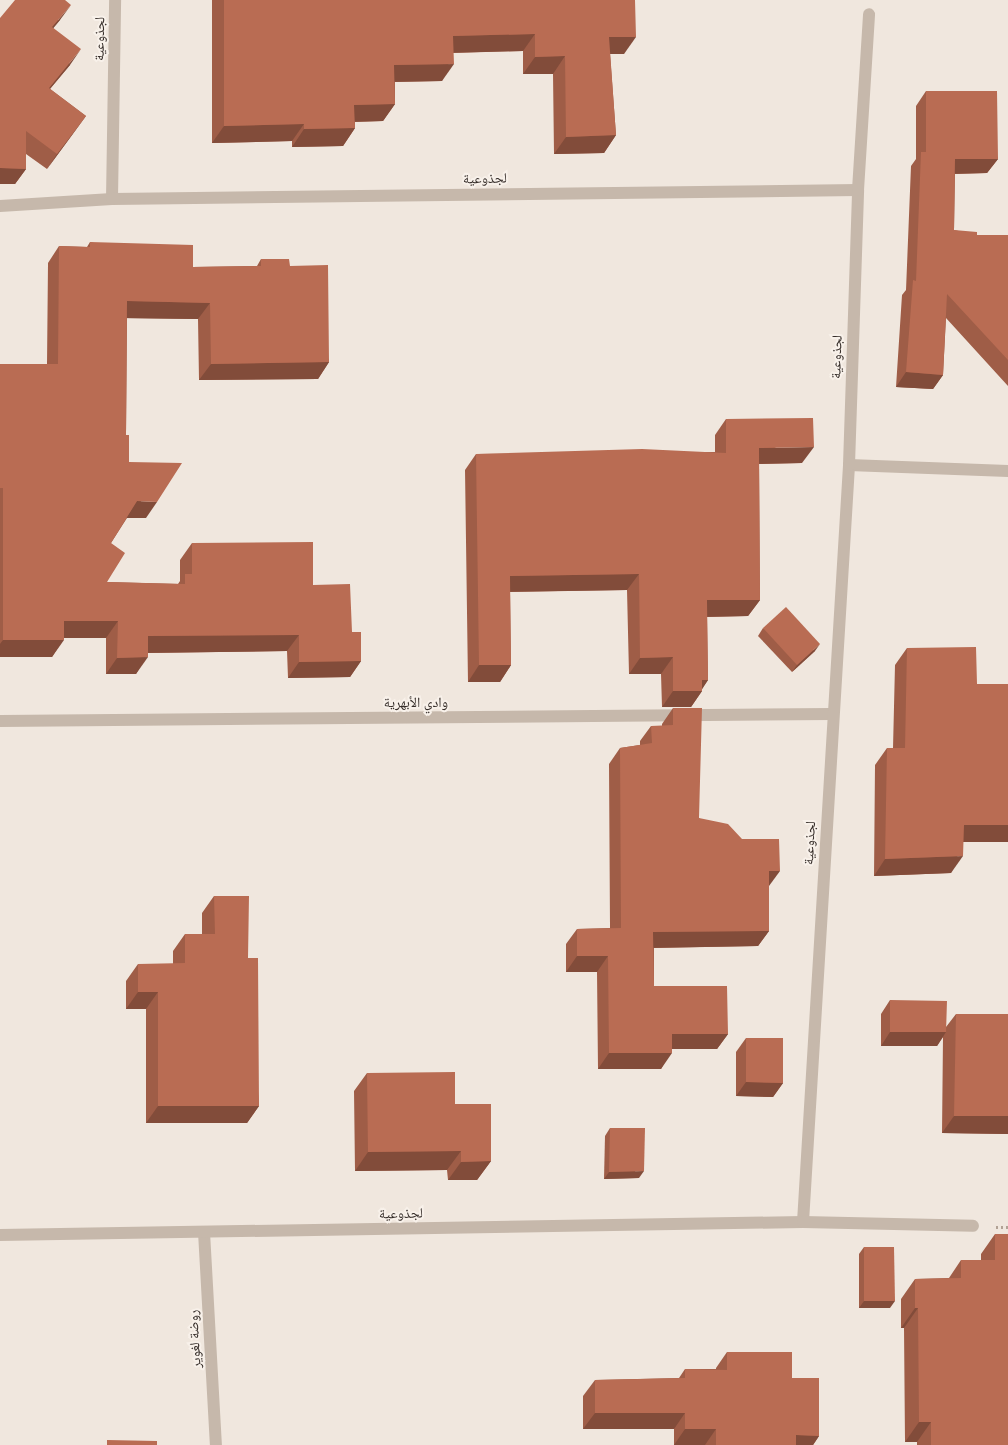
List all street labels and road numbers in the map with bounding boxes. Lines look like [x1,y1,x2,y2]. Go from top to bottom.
street label: لجذوعية [91,17,109,61]
street label: لجذوعية [463,170,507,188]
street label: لجذوعية [828,335,846,379]
street label: وادي الأبهرية [384,695,448,711]
street label: لجذوعية [800,821,820,865]
street label: لجذوعية [379,1205,423,1223]
street label: روضة لغوير [185,1309,205,1369]

